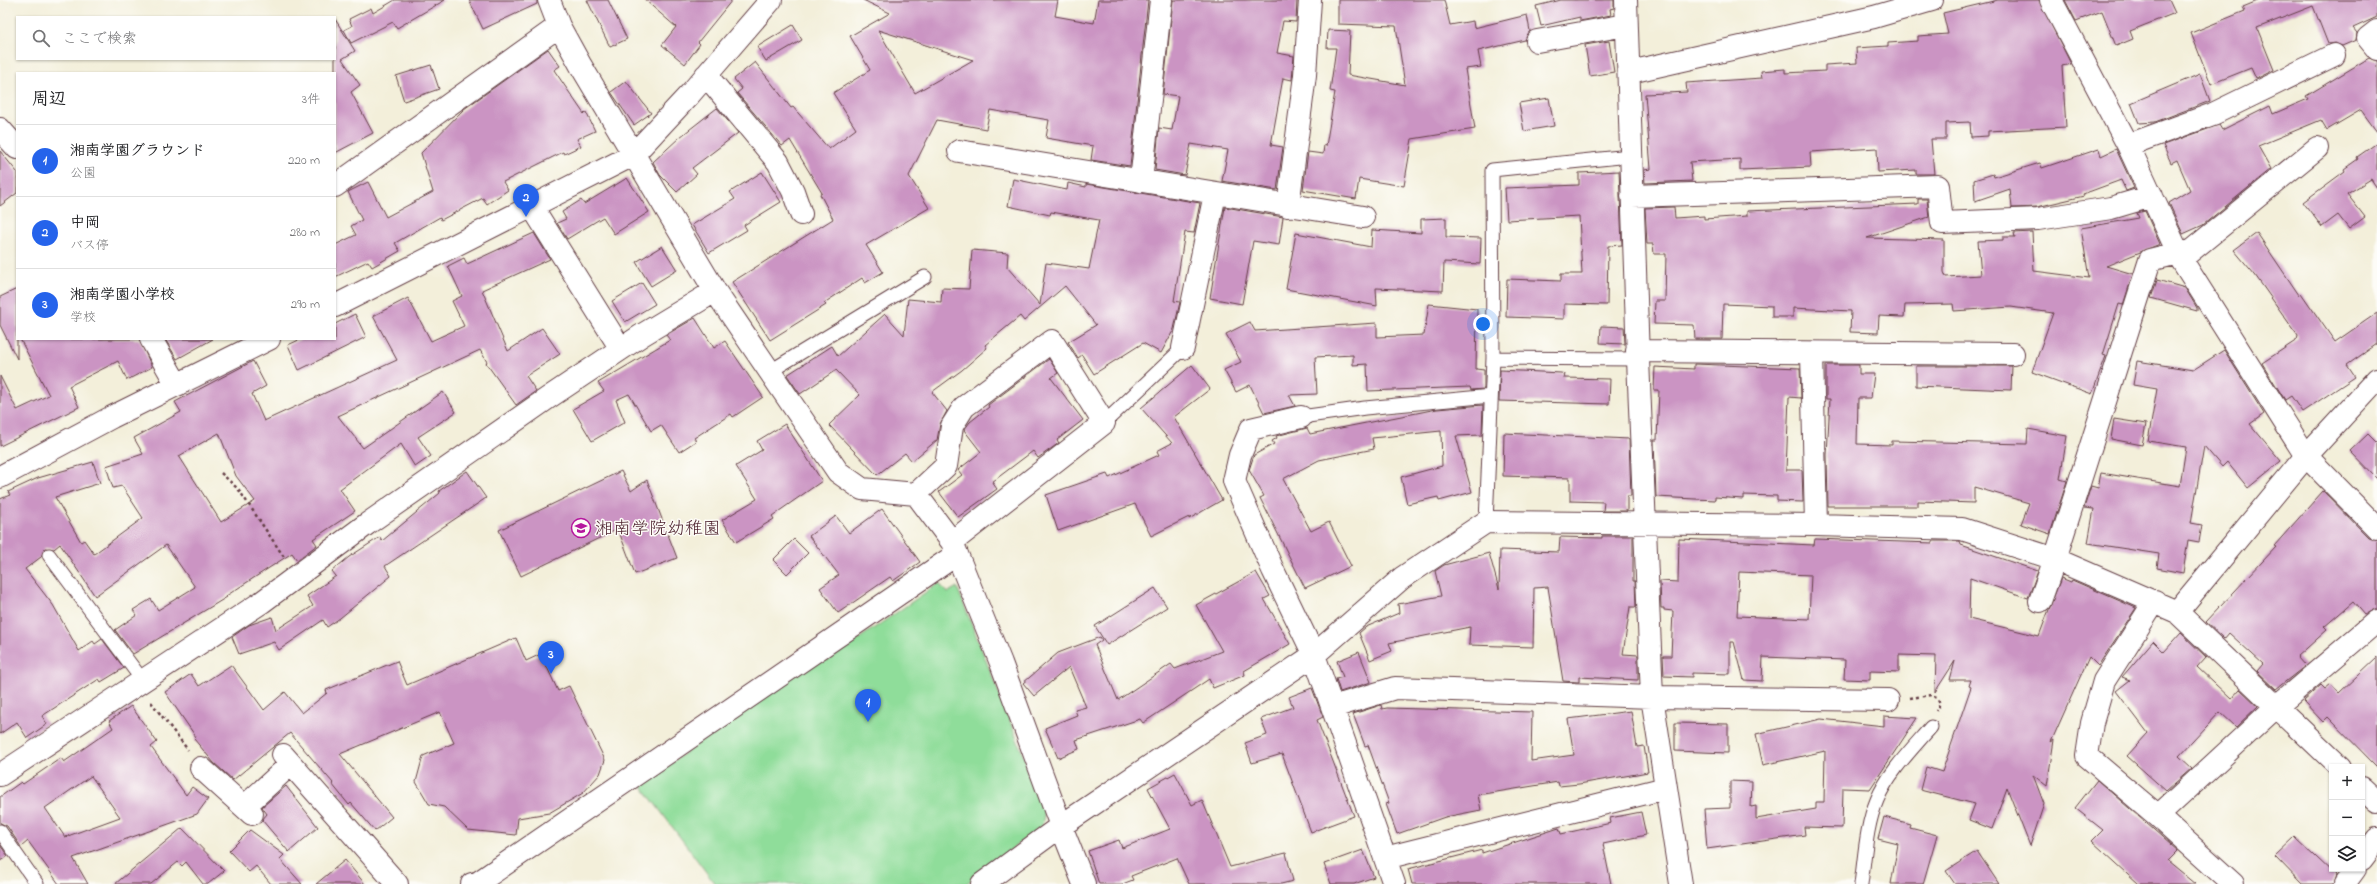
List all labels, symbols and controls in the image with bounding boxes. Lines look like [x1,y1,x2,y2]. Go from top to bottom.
search box [16,16,336,60]
icon: search [30,27,52,49]
text: ここで検索 [62,28,137,50]
text: 周辺 [32,87,66,112]
text: 3件 [302,90,320,109]
text: 湘南学園グラウンド [70,140,205,162]
text: 1 [43,151,47,170]
text: 220 m [288,151,320,170]
text: 公園 [70,164,96,183]
pin: 2 [513,184,539,217]
text: 中岡 [70,212,100,234]
text: 2 [42,223,48,242]
text: 280 m [290,223,320,242]
text: バス停 [70,236,109,255]
text: 湘南学園小学校 [70,284,175,306]
text: 3 [42,295,48,314]
text: 290 m [291,295,320,314]
text: 学校 [70,308,96,327]
your location [1473,314,1493,334]
school or university icon: 湘南学院幼稚園 [570,517,592,539]
place label: 湘南学院幼稚園 [595,517,721,543]
pin: 3 [538,641,564,674]
pin: 1 [855,689,881,722]
map controls [2329,764,2365,872]
button: + [2329,764,2365,800]
button: − [2329,800,2365,836]
button: layers [2329,836,2365,872]

